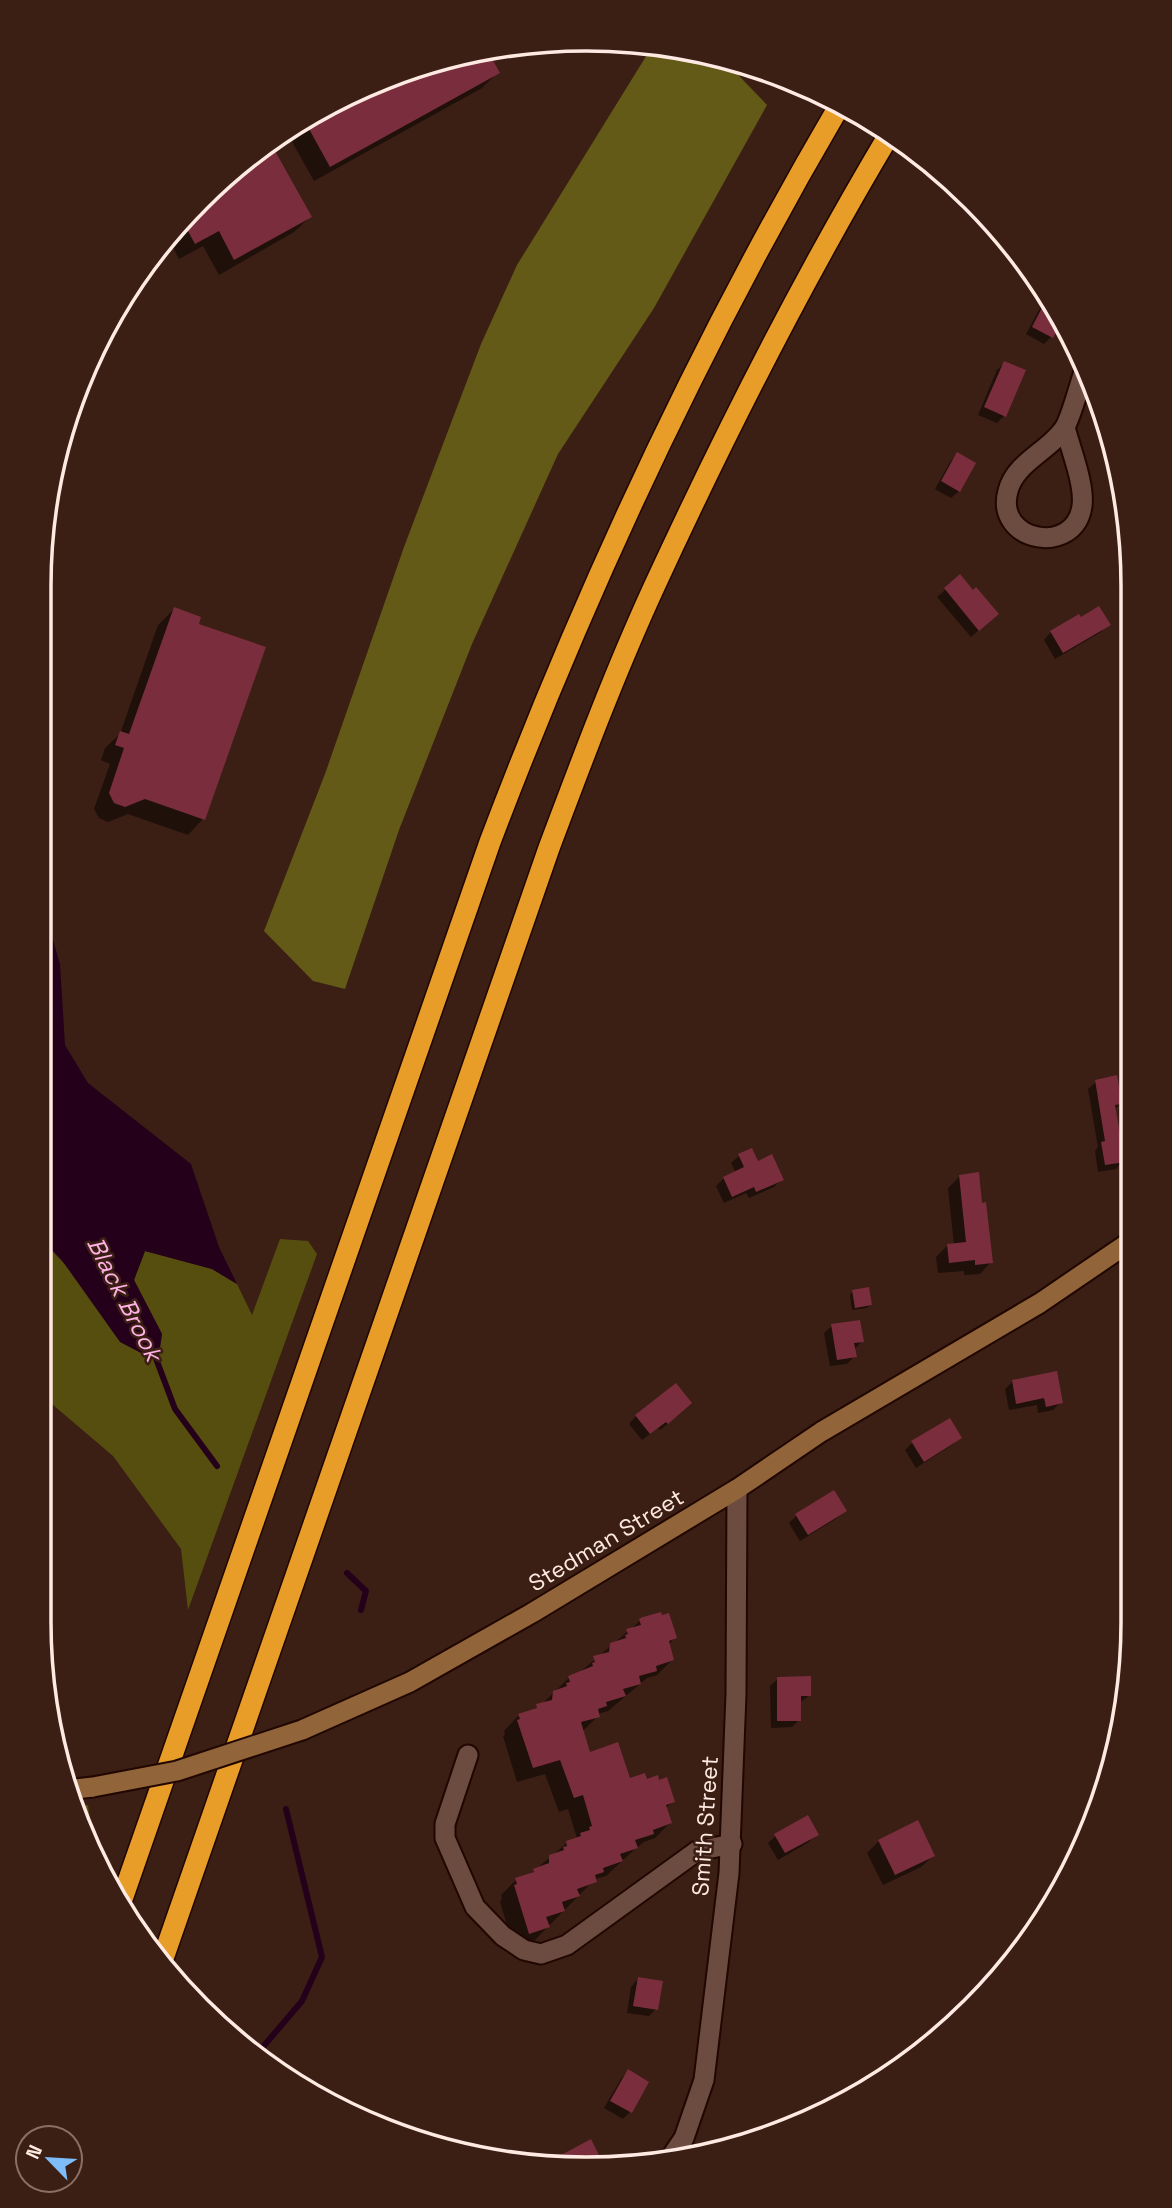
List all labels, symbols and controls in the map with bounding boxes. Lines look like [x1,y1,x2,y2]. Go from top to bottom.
water label: Black Brook [80,1232,171,1369]
street label: Stedman Street [523,1482,689,1598]
street label: Smith Street [685,1755,725,1897]
north arrow [14,2124,84,2194]
text: N [20,2141,48,2163]

